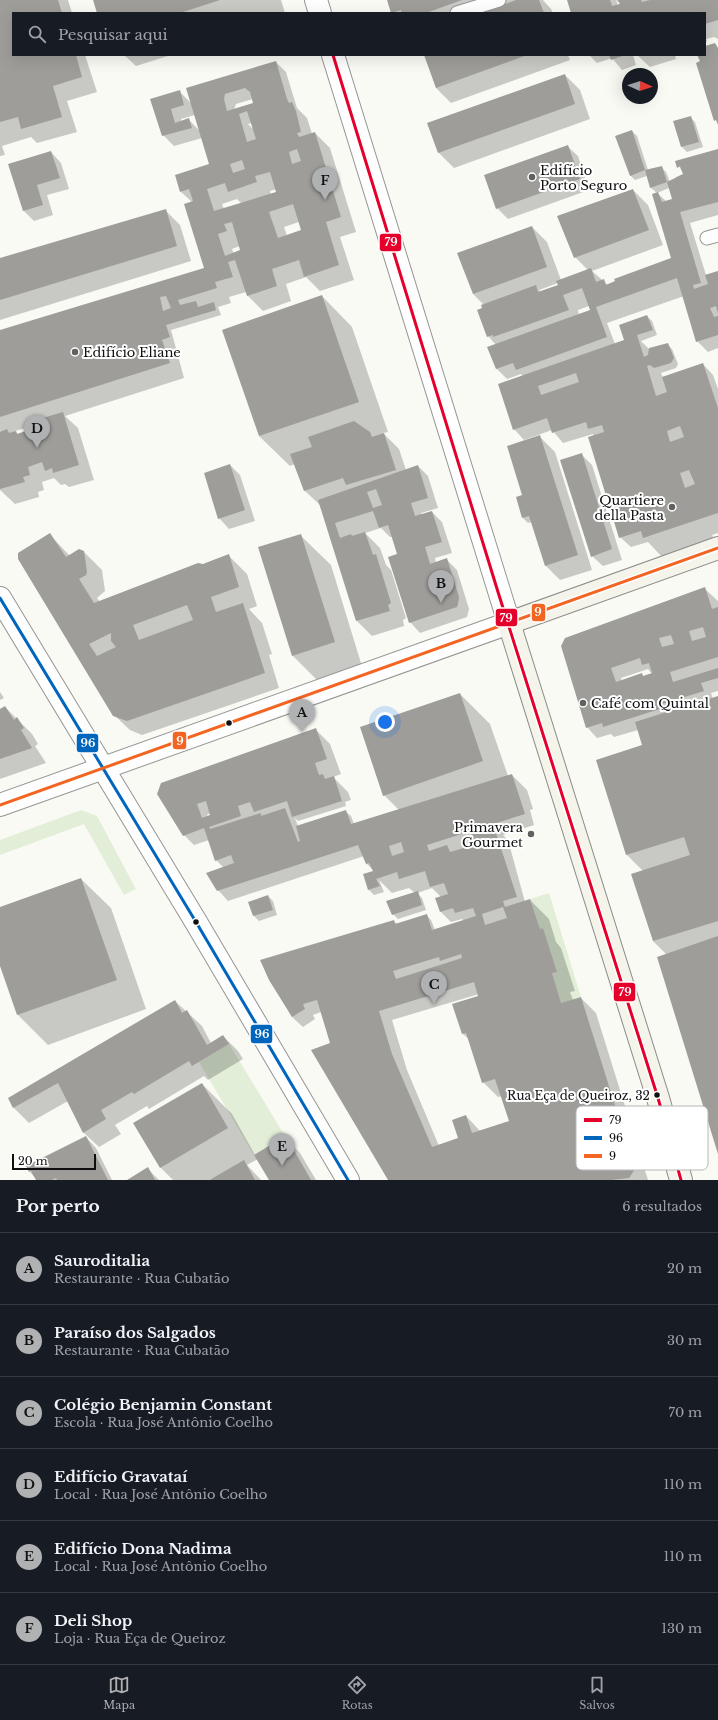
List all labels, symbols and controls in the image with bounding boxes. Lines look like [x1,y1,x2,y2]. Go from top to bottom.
search box [12,12,706,56]
icon: search [26,23,48,45]
text: Pesquisar aqui [58,25,168,44]
north arrow [622,68,658,104]
place label: Edifício Porto Seguro [540,162,627,194]
pin: F [312,167,338,200]
marker: Edifício Porto Seguro [527,172,537,182]
line badge: 79 [379,233,402,252]
text: 79 [384,235,398,249]
place label: Edifício Eliane [83,344,181,361]
marker: Edifício Eliane [70,347,80,357]
pin: D [24,415,50,448]
place label: Quartiere della Pasta [595,492,665,524]
marker: Quartiere della Pasta [667,502,677,512]
pin: B [428,570,454,603]
line badge: 9 [531,603,546,622]
text: 9 [534,605,542,619]
line badge: 79 [495,608,518,627]
text: 79 [499,611,513,625]
place label: Café com Quintal [591,695,709,712]
marker: Café com Quintal [578,698,588,708]
pin: A [289,699,315,732]
your location [375,712,395,732]
unlabelled marker [224,718,234,728]
line badge: 9 [172,731,187,750]
line badge: 96 [76,733,99,753]
text: 9 [176,734,184,748]
text: 96 [81,736,95,750]
place label: Primavera Gourmet [454,819,524,851]
marker: Primavera Gourmet [526,829,536,839]
unlabelled marker [191,917,201,927]
pin: C [421,971,447,1004]
line badge: 79 [613,982,636,1002]
text: 79 [618,985,632,999]
line badge: 96 [250,1024,273,1044]
text: 96 [255,1027,269,1041]
place label: Rua Eça de Queiroz, 32 [507,1088,650,1103]
marker: Rua Eça de Queiroz, 32 [652,1090,662,1100]
legend [576,1106,708,1170]
text: 79 [609,1113,622,1127]
text: 96 [609,1131,623,1145]
pin: E [269,1133,295,1166]
text: 9 [609,1149,616,1163]
scale bar [12,1152,96,1171]
text: 20 m [18,1154,48,1168]
text: Por perto [16,1196,100,1217]
text: 6 resultados [622,1198,702,1215]
text: Sauroditalia [54,1251,150,1270]
text: A [24,1260,34,1277]
text: 20 m [667,1260,702,1277]
text: Restaurante · Rua Cubatão [54,1270,229,1287]
text: Paraíso dos Salgados [54,1323,216,1342]
text: B [24,1332,34,1349]
text: 30 m [667,1332,702,1349]
text: Restaurante · Rua Cubatão [54,1342,229,1359]
text: Colégio Benjamin Constant [54,1395,272,1414]
text: C [24,1404,34,1421]
text: 70 m [669,1404,702,1421]
text: Escola · Rua José Antônio Coelho [54,1414,273,1431]
text: Edifício Gravataí [54,1467,188,1486]
text: D [23,1476,35,1493]
text: 110 m [663,1476,702,1493]
text: Local · Rua José Antônio Coelho [54,1486,267,1503]
text: Edifício Dona Nadima [54,1539,232,1558]
text: E [24,1548,34,1565]
text: 110 m [663,1548,702,1565]
text: Local · Rua José Antônio Coelho [54,1558,267,1575]
text: Deli Shop [54,1611,132,1630]
text: F [25,1620,33,1637]
text: 130 m [661,1620,702,1637]
text: Loja · Rua Eça de Queiroz [54,1630,226,1647]
tab: Mapa [103,1674,135,1712]
tab: Rotas [342,1674,373,1712]
tab: Salvos [579,1674,615,1712]

